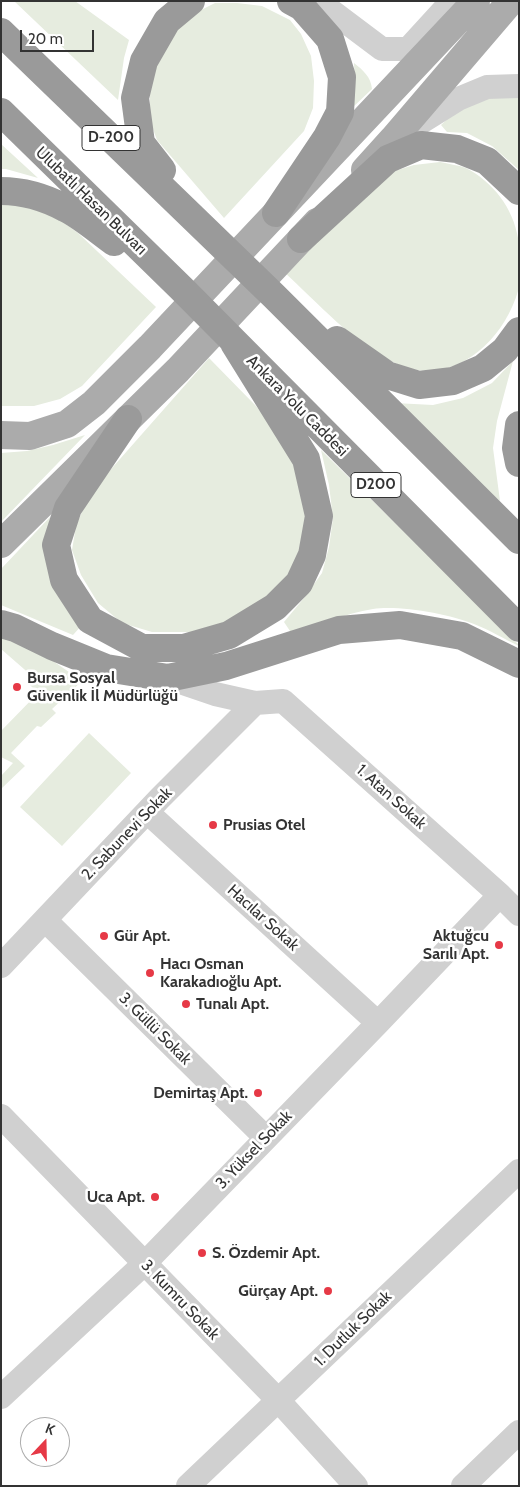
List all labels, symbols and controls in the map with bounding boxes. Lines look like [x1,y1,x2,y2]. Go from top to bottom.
scale bar [22,20,96,52]
text: 20 m [28,30,63,48]
road number: D-200 [82,126,140,150]
street label: Ulubatlı Hasan Bulvarı [31,143,151,259]
street label: Ankara Yolu Caddesi [242,351,352,461]
road number: D200 [351,472,401,498]
place label: Bursa Sosyal Güvenlik İl Müdürlüğü [27,668,178,706]
marker: Bursa Sosyal Güvenlik İl Müdürlüğü [11,681,23,693]
street label: 1. Atan Sokak [352,761,430,833]
street label: 2. Sabunevi Sokak [78,784,176,884]
place label: Prusias Otel [223,815,305,835]
marker: Prusias Otel [207,819,219,831]
street label: Hacılar Sokak [223,881,303,955]
place label: Gür Apt. [114,926,170,946]
place label: Aktuğcu Sarılı Apt. [423,926,489,964]
marker: Gür Apt. [98,930,110,942]
marker: Aktuğcu Sarılı Apt. [493,939,505,951]
place label: Hacı Osman Karakadıoğlu Apt. [160,954,282,992]
marker: Hacı Osman Karakadıoğlu Apt. [144,967,156,979]
street label: 3. Güllü Sokak [115,989,195,1069]
place label: Tunalı Apt. [196,994,269,1014]
marker: Tunalı Apt. [180,998,192,1010]
place label: Demirtaş Apt. [153,1083,248,1103]
marker: Demirtaş Apt. [252,1087,264,1099]
street label: 3. Yüksel Sokak [212,1107,296,1193]
place label: Uca Apt. [87,1187,145,1207]
marker: Uca Apt. [149,1191,161,1203]
place label: S. Özdemir Apt. [212,1243,320,1263]
marker: S. Özdemir Apt. [196,1247,208,1259]
street label: 3. Kumru Sokak [137,1256,223,1344]
place label: Gürçay Apt. [238,1281,318,1301]
marker: Gürçay Apt. [322,1285,334,1297]
street label: 1. Dutluk Sokak [310,1287,396,1371]
north arrow [20,1417,70,1467]
text: K [43,1419,57,1439]

